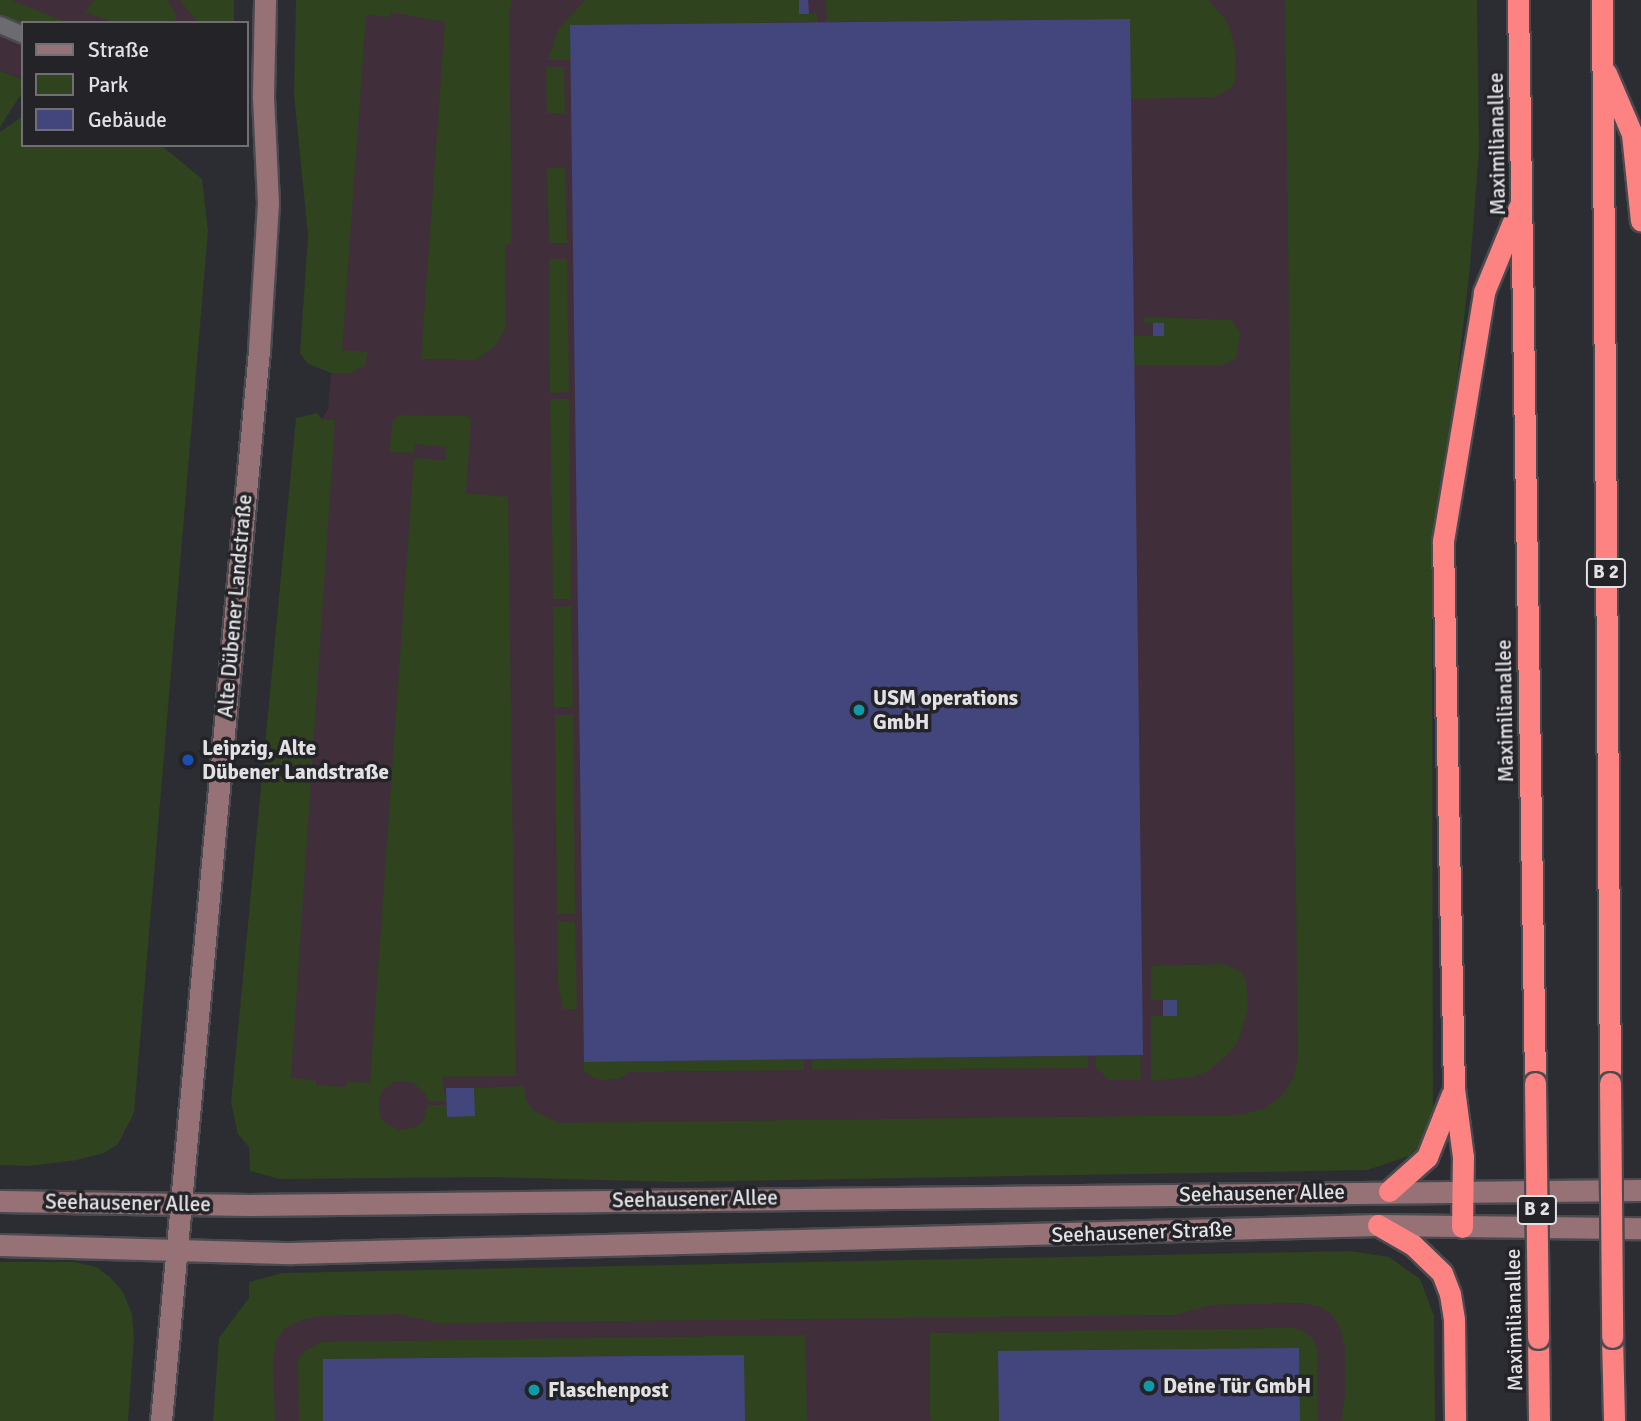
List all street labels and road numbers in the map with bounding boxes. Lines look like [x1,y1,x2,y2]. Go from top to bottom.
street label: Maximilianallee [1483,72,1511,216]
street label: Alte Dübener Landstraße [213,493,257,719]
road number: B 2 [1585,558,1627,588]
street label: Maximilianallee [1491,639,1519,783]
street label: Seehausener Allee [1179,1179,1345,1207]
street label: Seehausener Allee [612,1185,778,1213]
street label: Seehausener Allee [45,1189,211,1217]
road number: B 2 [1516,1194,1558,1226]
street label: Seehausener Straße [1051,1216,1233,1248]
street label: Maximilianallee [1500,1248,1528,1392]

